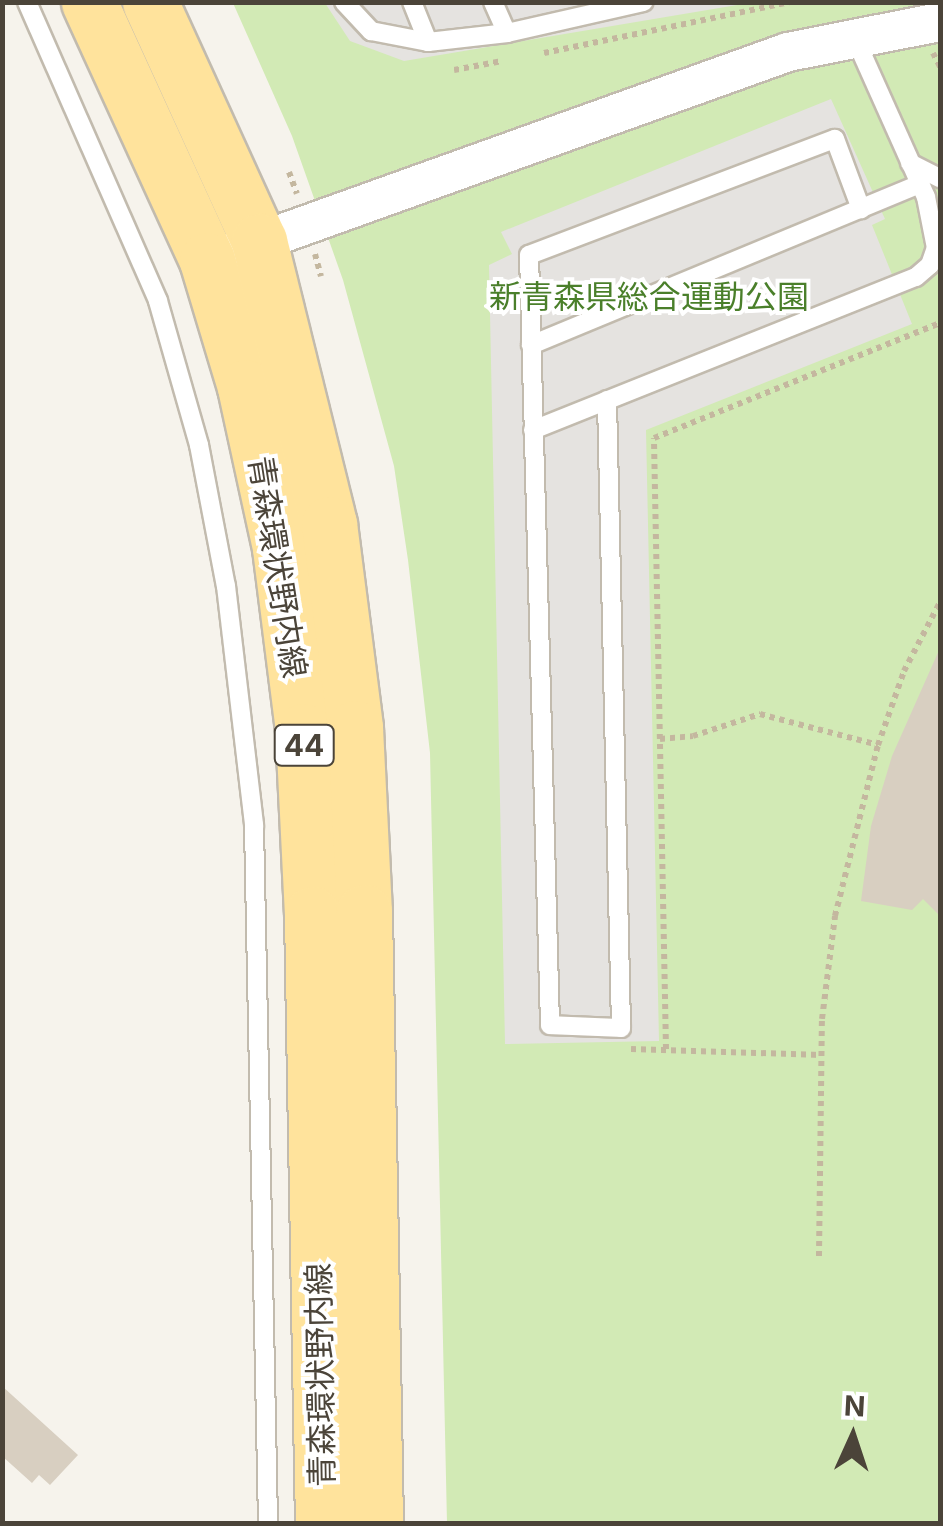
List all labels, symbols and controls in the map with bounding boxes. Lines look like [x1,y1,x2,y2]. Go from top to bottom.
park label: 新青森県総合運動公園 [489,278,809,316]
street label: 青森環状野内線 [241,453,313,681]
road number: 44 [272,720,336,770]
street label: 青森環状野内線 [300,1263,342,1487]
north arrow [803,1386,903,1486]
text: N [843,1389,866,1424]

